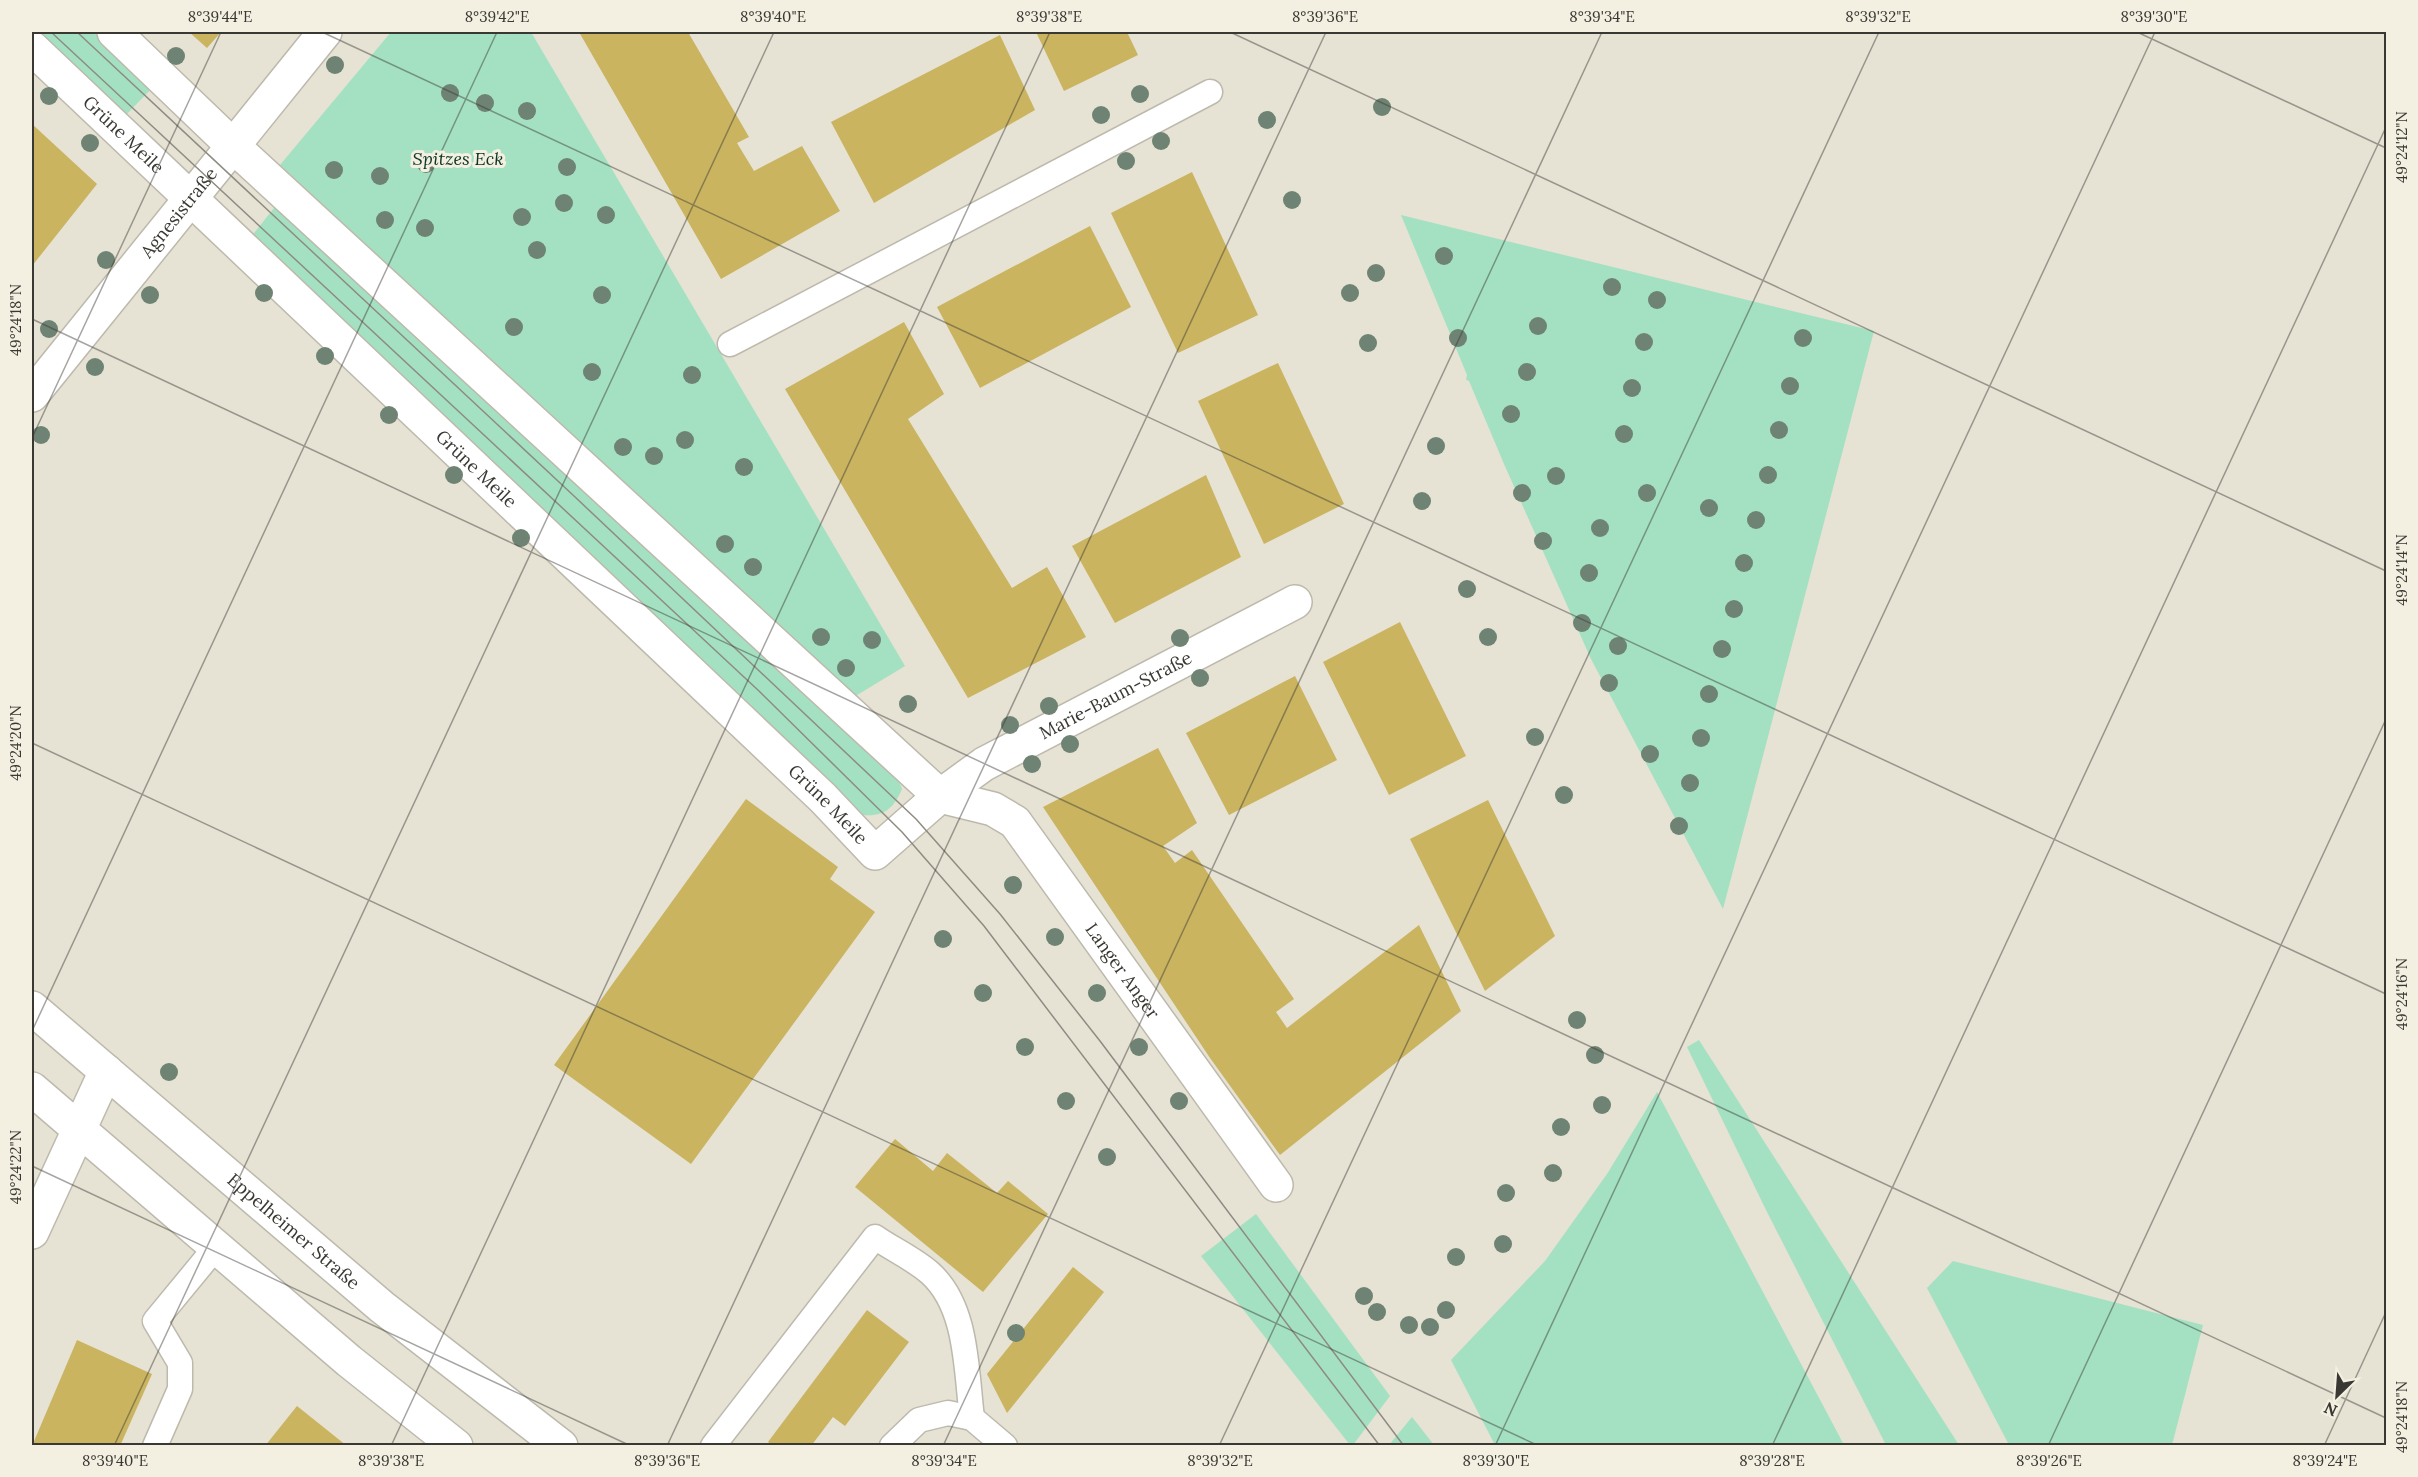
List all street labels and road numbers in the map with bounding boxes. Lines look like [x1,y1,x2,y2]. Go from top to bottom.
street label: Grüne Meile [78,90,169,178]
street label: Agnesistraße [135,163,222,263]
street label: Grüne Meile [431,425,522,513]
street label: Marie-Baum-Straße [1035,646,1196,744]
street label: Grüne Meile [784,759,873,849]
street label: Langer Anger [1080,918,1165,1024]
street label: Eppelheimer Straße [223,1168,365,1294]

